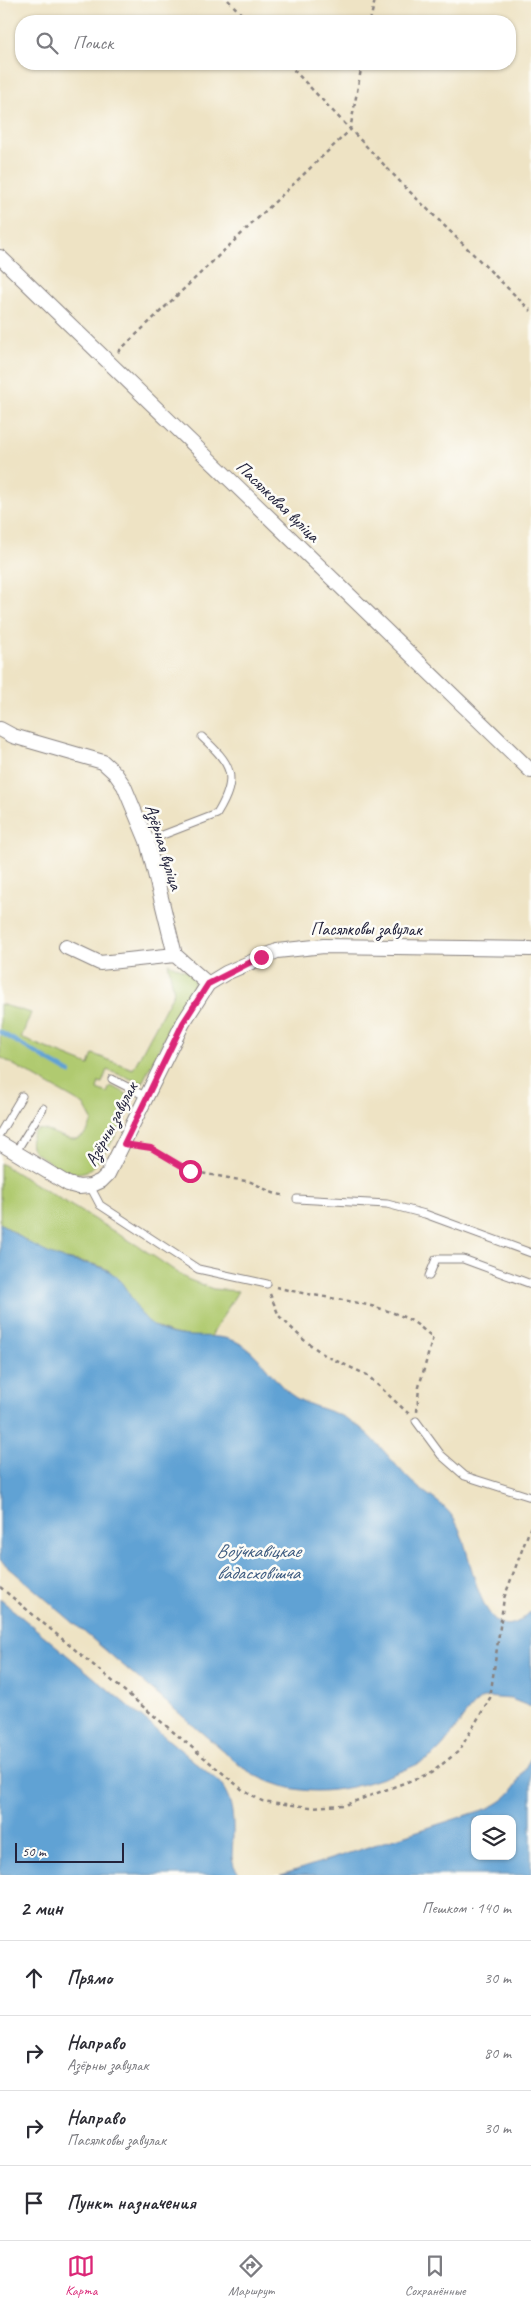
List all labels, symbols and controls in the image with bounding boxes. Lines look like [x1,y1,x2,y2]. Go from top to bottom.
search box [15,15,516,70]
icon: search [33,29,61,57]
text: Поиск [73,31,113,55]
street label: Пасялковая вуліца [231,456,325,547]
street label: Азёрная вуліца [140,802,188,894]
street label: Пасялковы завулак [310,918,424,941]
route end [250,946,273,969]
street label: Азёрны завулак [80,1076,144,1170]
route start [179,1160,202,1183]
water label: Воўчкавіцкае вадасховішча [216,1539,303,1585]
map controls [471,1815,516,1860]
button: layers [471,1815,516,1860]
scale bar [15,1840,124,1863]
text: 50 m [22,1843,46,1860]
text: 2 мин [20,1895,63,1921]
text: Пешком · 140 m [422,1898,511,1918]
icon: ahead [20,1964,48,1992]
text: Прямо [67,1966,112,1990]
text: 30 m [484,1968,511,1988]
text: Направо [67,2031,125,2055]
icon: right [20,2039,48,2067]
text: 80 m [484,2043,511,2063]
text: Азёрны завулак [67,2055,148,2075]
text: Направо [67,2106,125,2130]
icon: right [20,2114,48,2142]
text: 30 m [484,2118,511,2138]
text: Пасялковы завулак [67,2130,166,2150]
icon: arrive [20,2189,48,2217]
text: Пункт назначения [67,2191,196,2215]
tab: Карта [65,2252,97,2299]
tab: Маршрут [228,2252,274,2299]
tab: Сохранённые [405,2252,466,2299]

